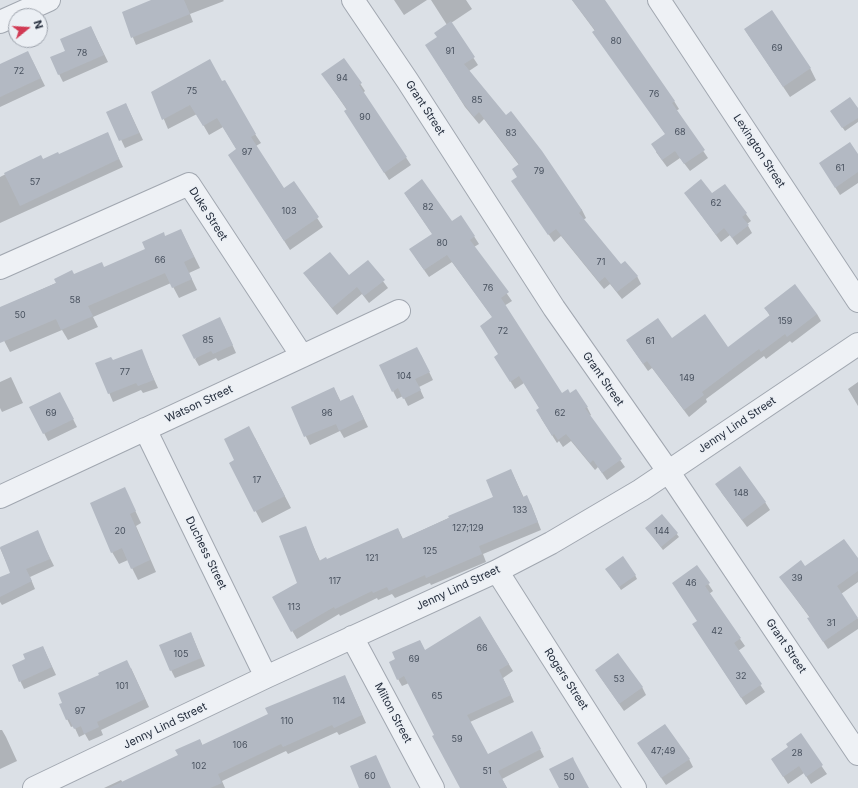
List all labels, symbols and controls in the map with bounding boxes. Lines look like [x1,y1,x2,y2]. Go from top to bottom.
north arrow [8,8,48,48]
text: N [31,18,46,31]
house number: 80 [610,36,622,46]
house number: 69 [771,43,783,53]
house number: 91 [445,46,455,56]
house number: 78 [77,48,87,58]
house number: 72 [14,66,24,76]
house number: 94 [336,73,348,83]
street label: Grant Street [402,78,448,138]
house number: 75 [187,86,197,96]
house number: 76 [649,89,659,99]
house number: 85 [471,95,483,105]
house number: 90 [359,112,371,122]
street label: Lexington Street [730,112,788,190]
house number: 68 [674,127,686,137]
house number: 83 [505,128,517,138]
house number: 97 [242,147,252,157]
house number: 61 [835,163,845,173]
house number: 79 [534,166,544,176]
house number: 57 [30,177,40,187]
street label: Duke Street [186,185,230,243]
house number: 62 [710,198,722,208]
house number: 82 [422,202,434,212]
house number: 103 [282,206,296,216]
house number: 80 [436,238,448,248]
house number: 66 [154,255,166,265]
house number: 71 [597,257,605,267]
house number: 76 [483,283,493,293]
house number: 58 [69,295,81,305]
house number: 50 [14,310,26,320]
house number: 159 [778,316,792,326]
house number: 72 [498,326,508,336]
house number: 85 [202,335,214,345]
house number: 61 [645,336,655,346]
street label: Grant Street [580,350,626,408]
house number: 77 [120,367,130,377]
house number: 104 [396,371,412,381]
house number: 149 [679,373,695,383]
street label: Watson Street [163,383,235,425]
street label: Jenny Lind Street [696,394,778,456]
house number: 69 [45,408,57,418]
house number: 96 [321,408,333,418]
house number: 62 [554,408,566,418]
house number: 17 [253,475,261,485]
house number: 148 [733,488,749,498]
house number: 133 [513,505,527,515]
street label: Duchess Street [183,514,229,592]
house number: 127;129 [452,523,484,533]
house number: 20 [114,526,126,536]
house number: 144 [654,526,670,536]
house number: 125 [423,546,437,556]
house number: 121 [366,553,378,563]
street label: Jenny Lind Street [414,563,502,613]
house number: 39 [791,573,803,583]
house number: 117 [329,576,341,586]
house number: 46 [685,578,697,588]
house number: 113 [288,602,300,612]
street label: Grant Street [763,616,809,676]
house number: 31 [826,618,836,628]
house number: 42 [711,626,723,636]
house number: 66 [476,643,488,653]
street label: Rogers Street [541,646,591,712]
house number: 105 [174,649,188,659]
house number: 69 [408,654,420,664]
house number: 32 [735,671,747,681]
house number: 53 [613,674,625,684]
house number: 101 [116,681,128,691]
street label: Milton Street [372,681,414,745]
house number: 65 [431,691,443,701]
house number: 114 [332,696,346,706]
street label: Jenny Lind Street [121,700,209,752]
house number: 97 [75,706,85,716]
house number: 110 [281,716,293,726]
house number: 59 [451,734,463,744]
house number: 106 [233,740,247,750]
house number: 47;49 [651,746,675,756]
house number: 28 [791,748,803,758]
house number: 102 [192,761,206,771]
house number: 51 [482,766,492,776]
house number: 60 [364,771,376,781]
house number: 50 [563,772,575,782]

